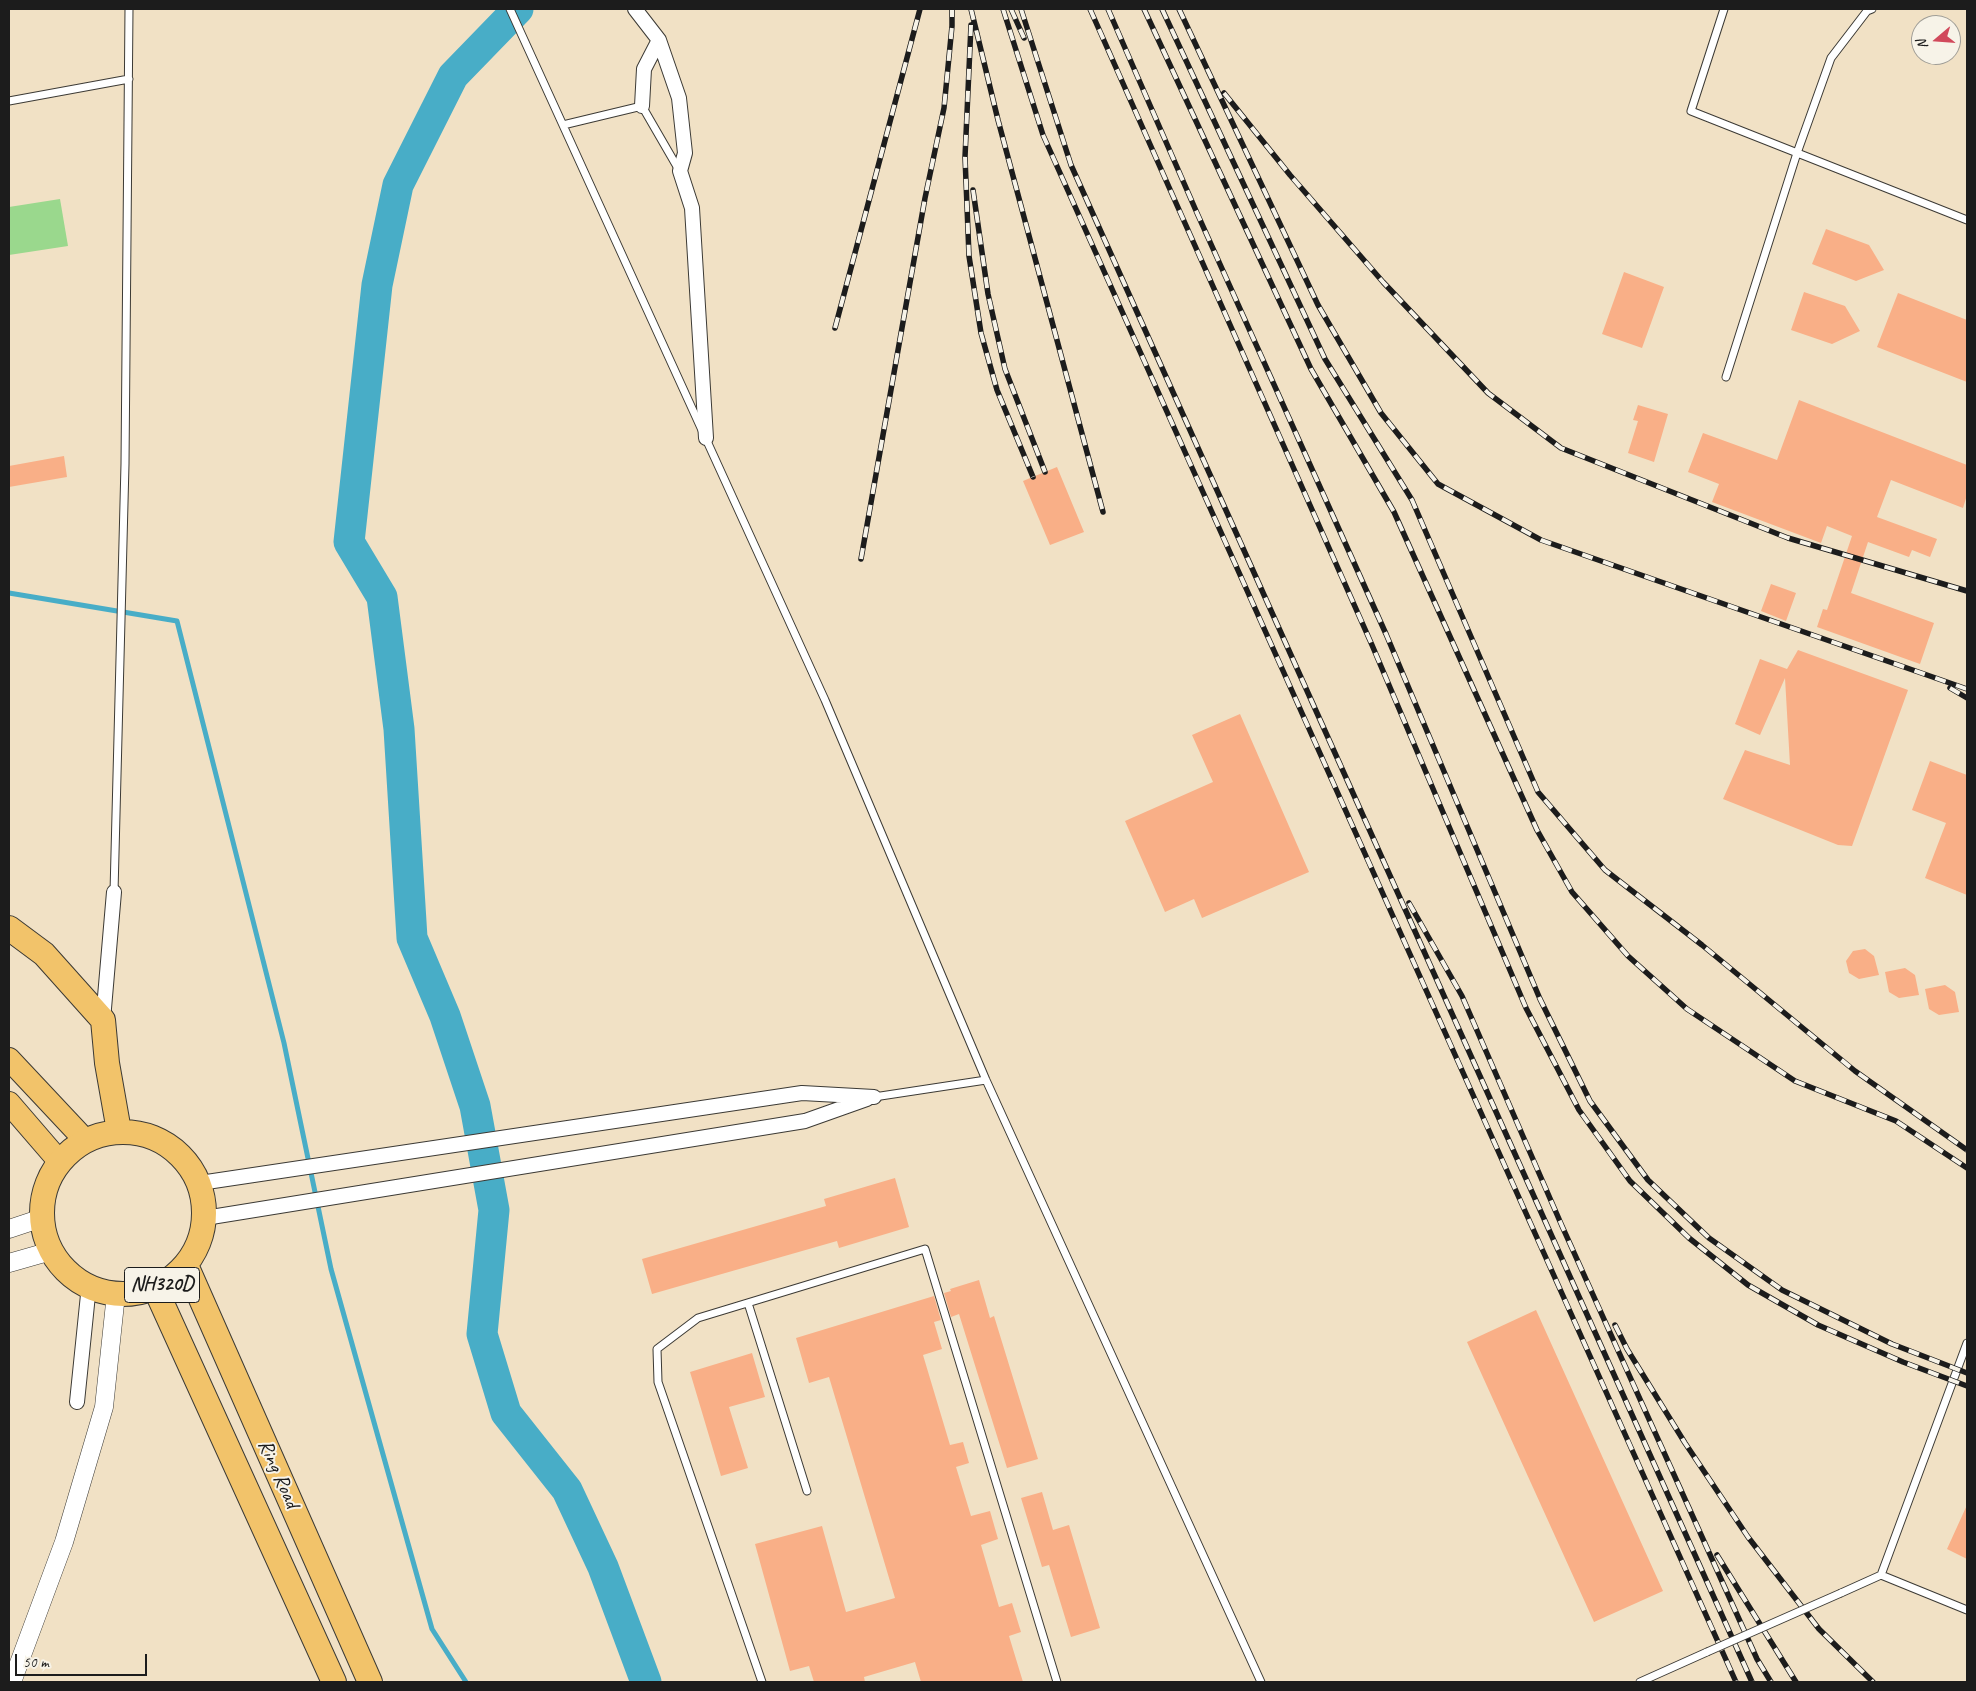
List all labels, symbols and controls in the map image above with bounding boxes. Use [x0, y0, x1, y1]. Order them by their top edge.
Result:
north arrow [1911, 15, 1961, 65]
text: N [1913, 38, 1932, 51]
road number: NH320D [124, 1268, 200, 1302]
street label: Ring Road [252, 1436, 304, 1512]
scale bar [18, 1644, 150, 1676]
text: 50 m [23, 1653, 49, 1672]

